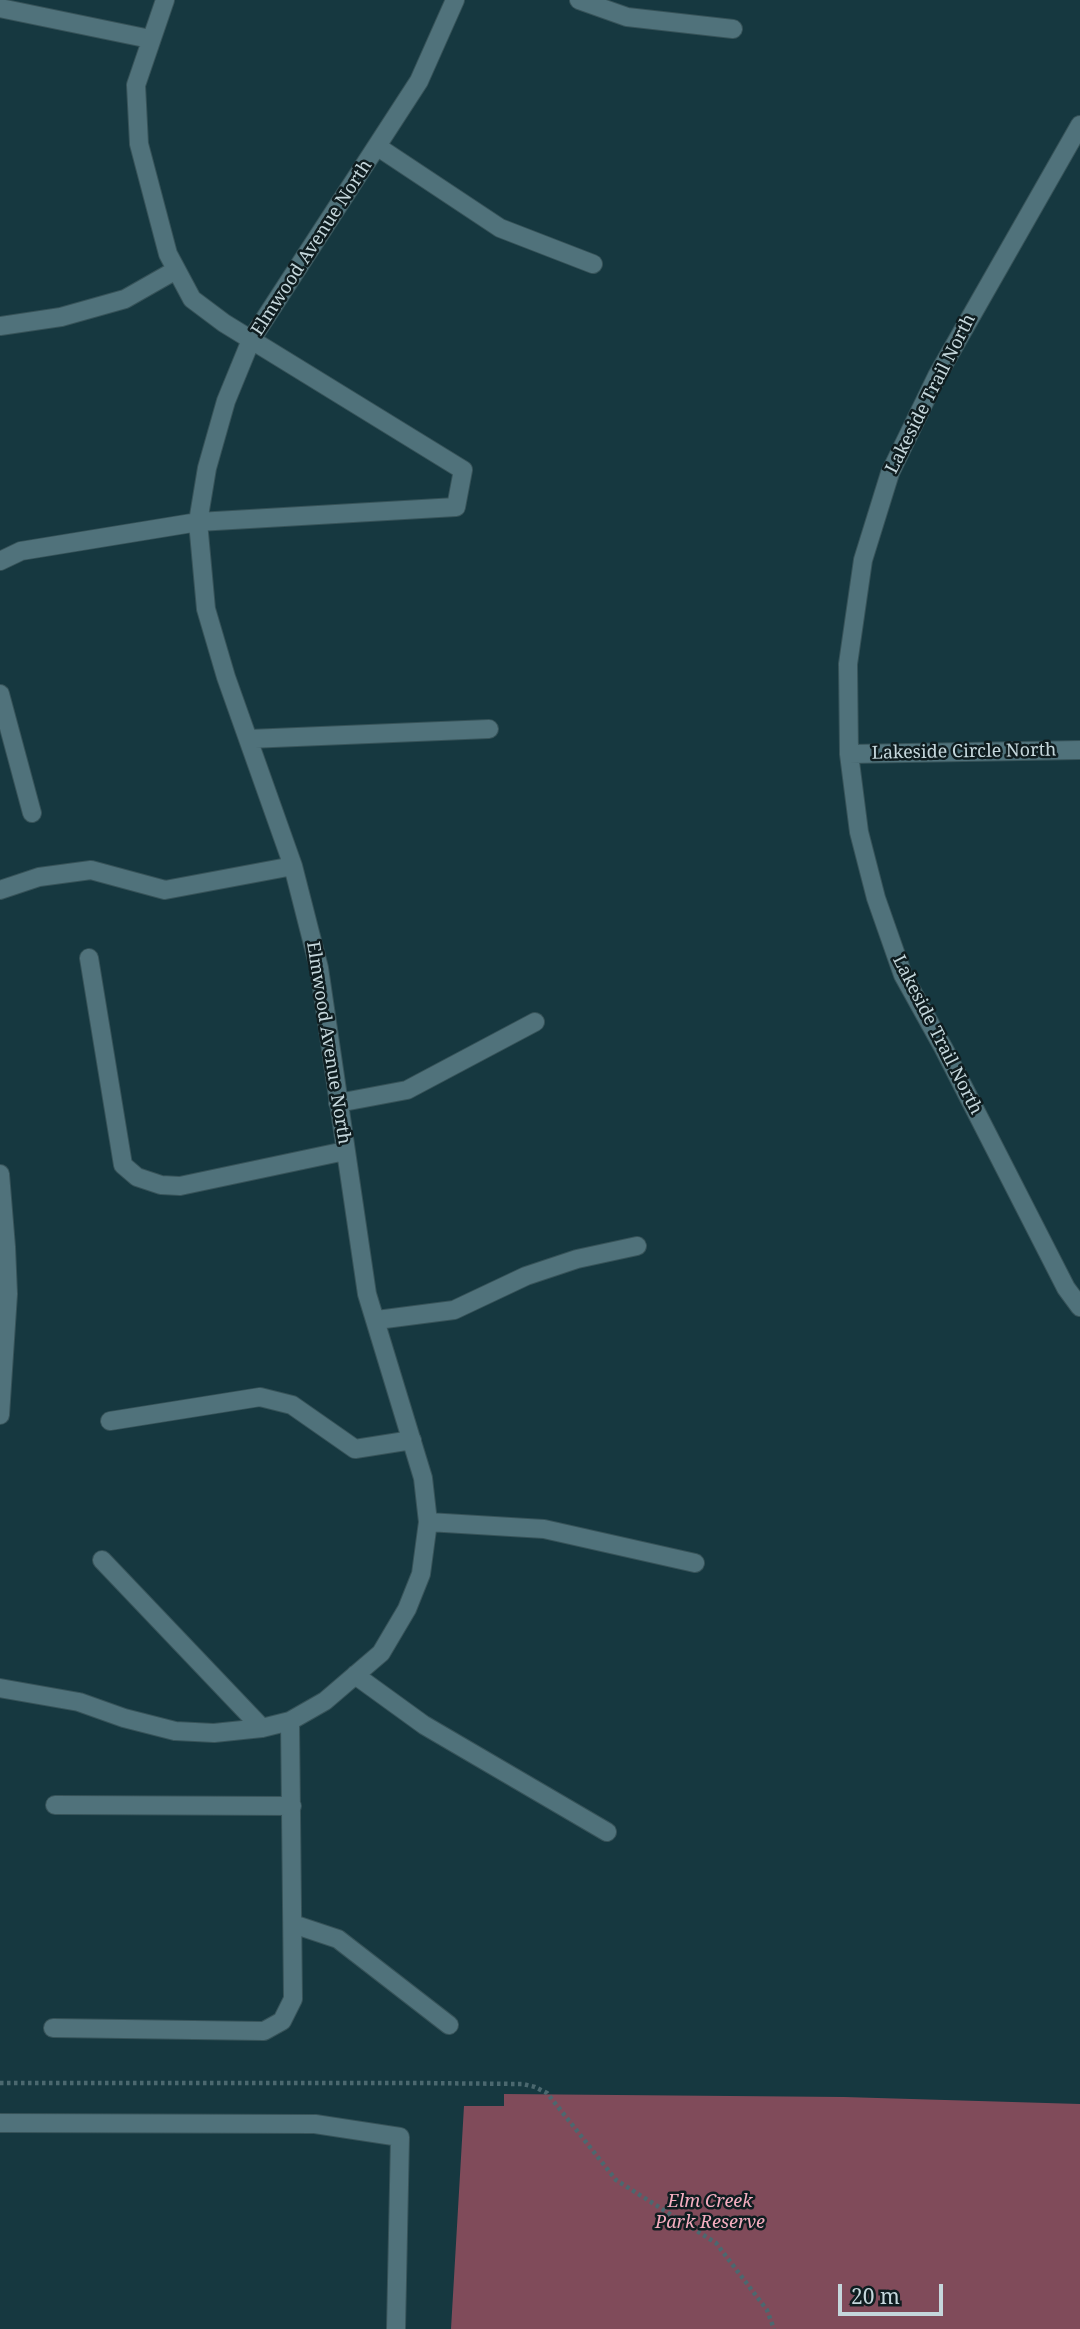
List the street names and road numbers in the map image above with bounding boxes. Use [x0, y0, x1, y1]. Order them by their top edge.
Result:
street label: Elmwood Avenue North [247, 156, 377, 340]
street label: Lakeside Trail North [881, 311, 981, 477]
street label: Lakeside Circle North [871, 740, 1057, 764]
street label: Elmwood Avenue North [301, 940, 355, 1146]
street label: Lakeside Trail North [887, 952, 987, 1118]

